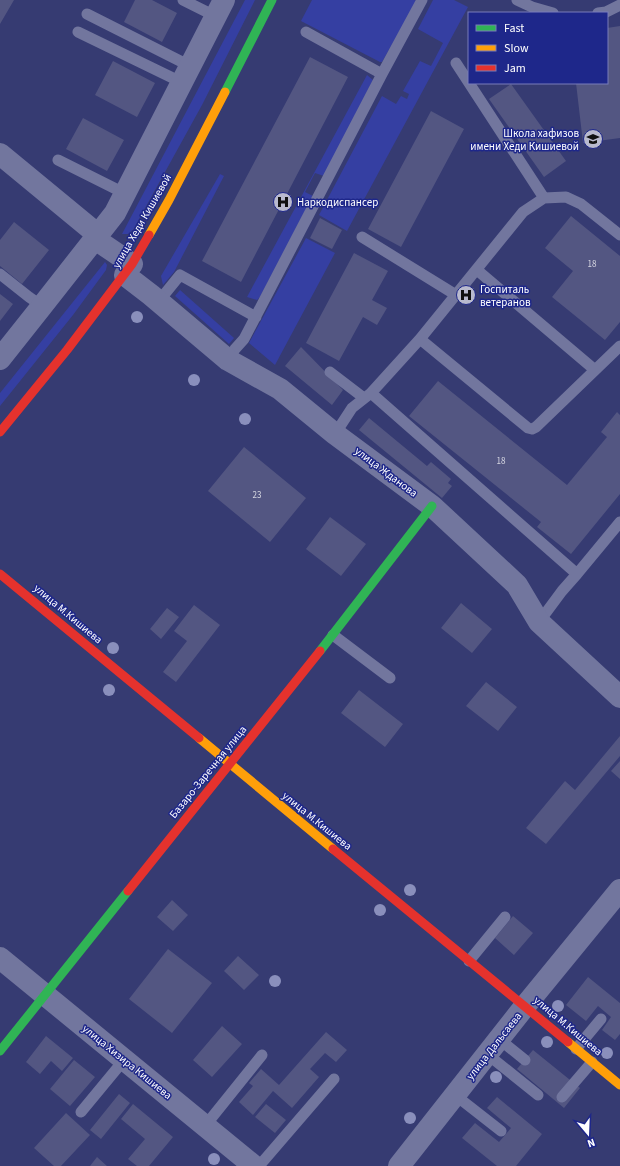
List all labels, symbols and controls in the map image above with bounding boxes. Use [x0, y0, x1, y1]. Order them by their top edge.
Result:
legend [468, 12, 608, 84]
text: Fast [504, 20, 524, 37]
text: Slow [504, 40, 529, 57]
text: Jam [504, 60, 526, 77]
place label: Школа хафизов имени Хеди Кишиевой [470, 126, 579, 154]
school or university icon: Школа хафизов имени Хеди Кишиевой [582, 128, 604, 150]
street label: улица Хеди Кишиевой [109, 171, 175, 271]
hospital icon: Наркодиспансер [272, 191, 294, 213]
place label: Наркодиспансер [297, 195, 378, 210]
house number: 18 [588, 258, 597, 271]
place label: Госпиталь ветеранов [480, 282, 531, 310]
hospital icon: Госпиталь ветеранов [455, 284, 477, 306]
street label: улица Жданова [351, 443, 421, 501]
house number: 18 [497, 455, 506, 468]
house number: 23 [253, 489, 262, 502]
street label: улица М.Кишиева [30, 581, 106, 647]
street label: Базаро-Заречная улица [166, 723, 250, 821]
street label: улица М.Кишиева [279, 788, 355, 854]
street label: улица М.Кишиева [530, 993, 606, 1059]
street label: улица Дальсаева [463, 1009, 525, 1083]
street label: улица Хизира Кишиева [79, 1021, 175, 1103]
north arrow [568, 1114, 608, 1154]
text: N [585, 1135, 597, 1151]

